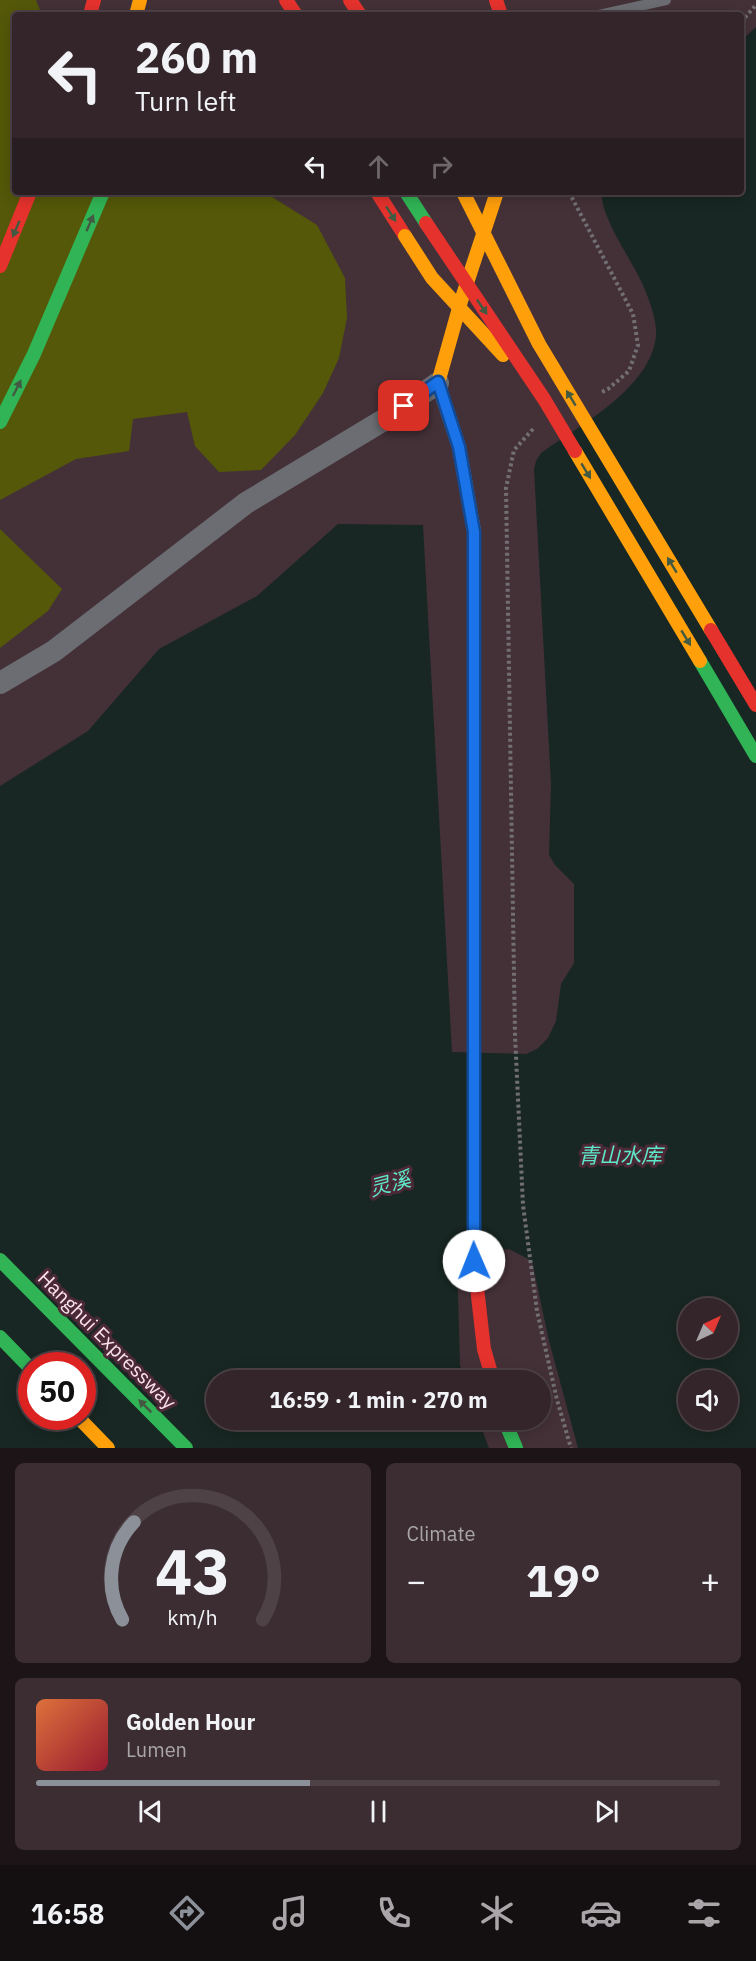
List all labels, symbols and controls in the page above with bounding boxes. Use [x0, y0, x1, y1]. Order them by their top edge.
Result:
text: 260 m [135, 30, 258, 85]
icon: left [36, 36, 114, 114]
text: Turn left [135, 83, 236, 118]
icon: left [299, 150, 332, 183]
icon: ahead [362, 150, 395, 183]
icon: right [425, 150, 458, 183]
one-way arrow [385, 206, 396, 222]
one-way arrow [86, 214, 95, 232]
one-way arrow [11, 221, 21, 239]
one-way arrow [476, 298, 488, 314]
one-way arrow [12, 379, 22, 396]
pin [378, 380, 429, 431]
icon: arrive [387, 389, 420, 422]
one-way arrow [566, 389, 576, 406]
one-way arrow [581, 463, 592, 479]
one-way arrow [666, 557, 677, 573]
one-way arrow [681, 630, 692, 646]
water label: 青山水库 [578, 1141, 665, 1169]
water label: 灵溪 [366, 1164, 416, 1202]
position arrow [442, 1229, 506, 1293]
street label: Hanghui Expressway [32, 1264, 183, 1415]
north arrow [678, 1298, 738, 1358]
map controls [678, 1298, 738, 1430]
speed limit sign: 50 [18, 1352, 96, 1430]
button: sound [678, 1370, 738, 1430]
text: 16:59 · 1 min · 270 m [269, 1385, 488, 1414]
one-way arrow [139, 1400, 153, 1414]
text: Climate [407, 1520, 475, 1547]
text: 43 [155, 1530, 230, 1611]
text: 19° [526, 1551, 601, 1609]
text: − [407, 1559, 426, 1602]
text: + [700, 1559, 720, 1602]
text: km/h [168, 1603, 218, 1631]
text: Golden Hour [126, 1707, 255, 1736]
text: Lumen [126, 1736, 187, 1763]
icon: previous [134, 1795, 167, 1828]
icon: pause [362, 1795, 395, 1828]
icon: next [590, 1795, 623, 1828]
icon: directions [166, 1892, 208, 1934]
icon: music [269, 1892, 311, 1934]
icon: phone [373, 1892, 415, 1934]
icon: climate [476, 1892, 518, 1934]
icon: car [580, 1892, 622, 1934]
icon: filters [683, 1892, 725, 1934]
text: 16:58 [31, 1896, 104, 1931]

